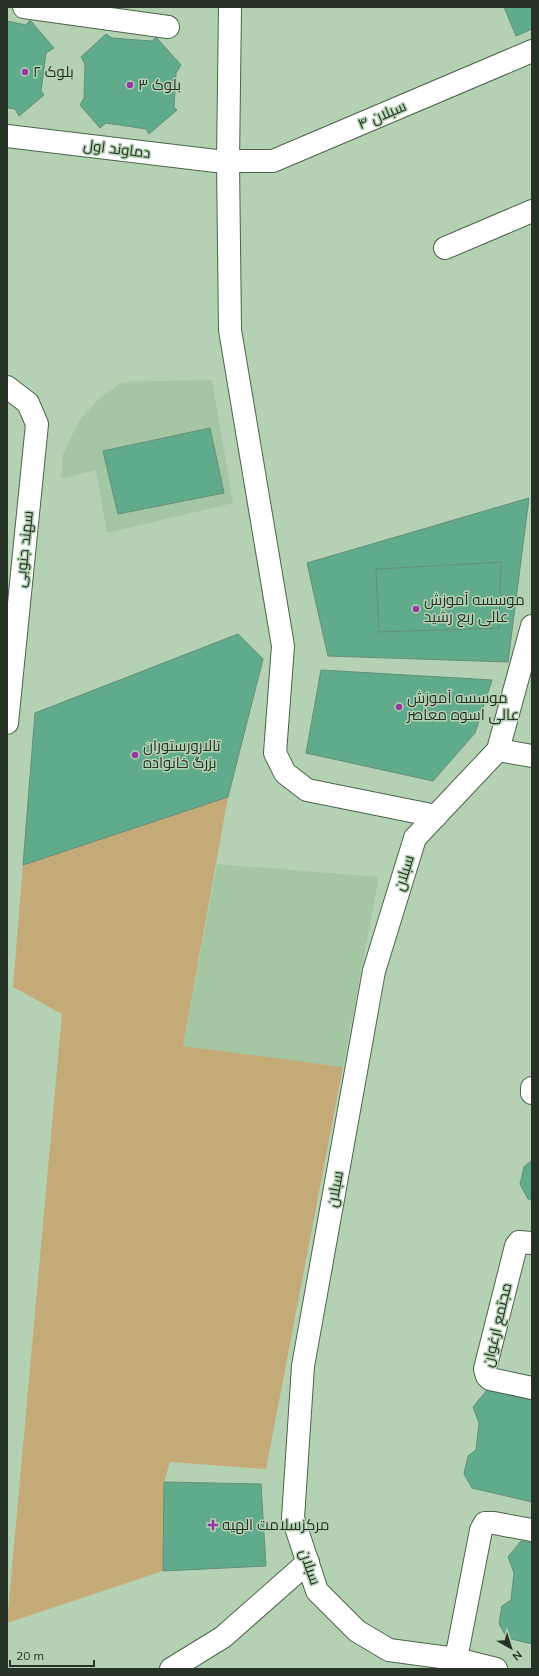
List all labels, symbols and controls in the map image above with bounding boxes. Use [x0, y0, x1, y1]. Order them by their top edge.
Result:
place label: بلوک ۲ [33, 62, 74, 81]
marker: بلوک ۲ [20, 67, 30, 77]
place label: بلوک ۳ [138, 75, 181, 94]
marker: بلوک ۳ [125, 80, 135, 90]
street label: سبلان ۴ [355, 96, 409, 134]
street label: دماوند اول [82, 135, 152, 162]
street label: سهند جنوبی [10, 510, 38, 588]
place label: موسسه آموزش عالی ربع رشید [424, 590, 525, 628]
marker: موسسه آموزش عالی ربع رشید [411, 604, 421, 614]
place label: موسسه آموزش عالی اسوه معاصر [406, 688, 519, 725]
marker: موسسه آموزش عالی اسوه معاصر [394, 702, 404, 712]
place label: تالارورستوران بزرگ خانواده [143, 736, 221, 772]
marker: تالارورستوران بزرگ خانواده [130, 750, 140, 760]
street label: سبلان [389, 852, 419, 894]
street label: سبلان [322, 1169, 348, 1209]
street label: مجتمع ارغوان [478, 1281, 517, 1369]
place label: مرکزسلامت الهیه [222, 1515, 329, 1535]
marker: مرکزسلامت الهیه [207, 1519, 219, 1531]
street label: سبلان [295, 1546, 325, 1588]
north arrow [491, 1628, 531, 1668]
scale bar [10, 1642, 94, 1668]
text: 20 m [16, 1648, 44, 1663]
text: N [510, 1648, 525, 1664]

